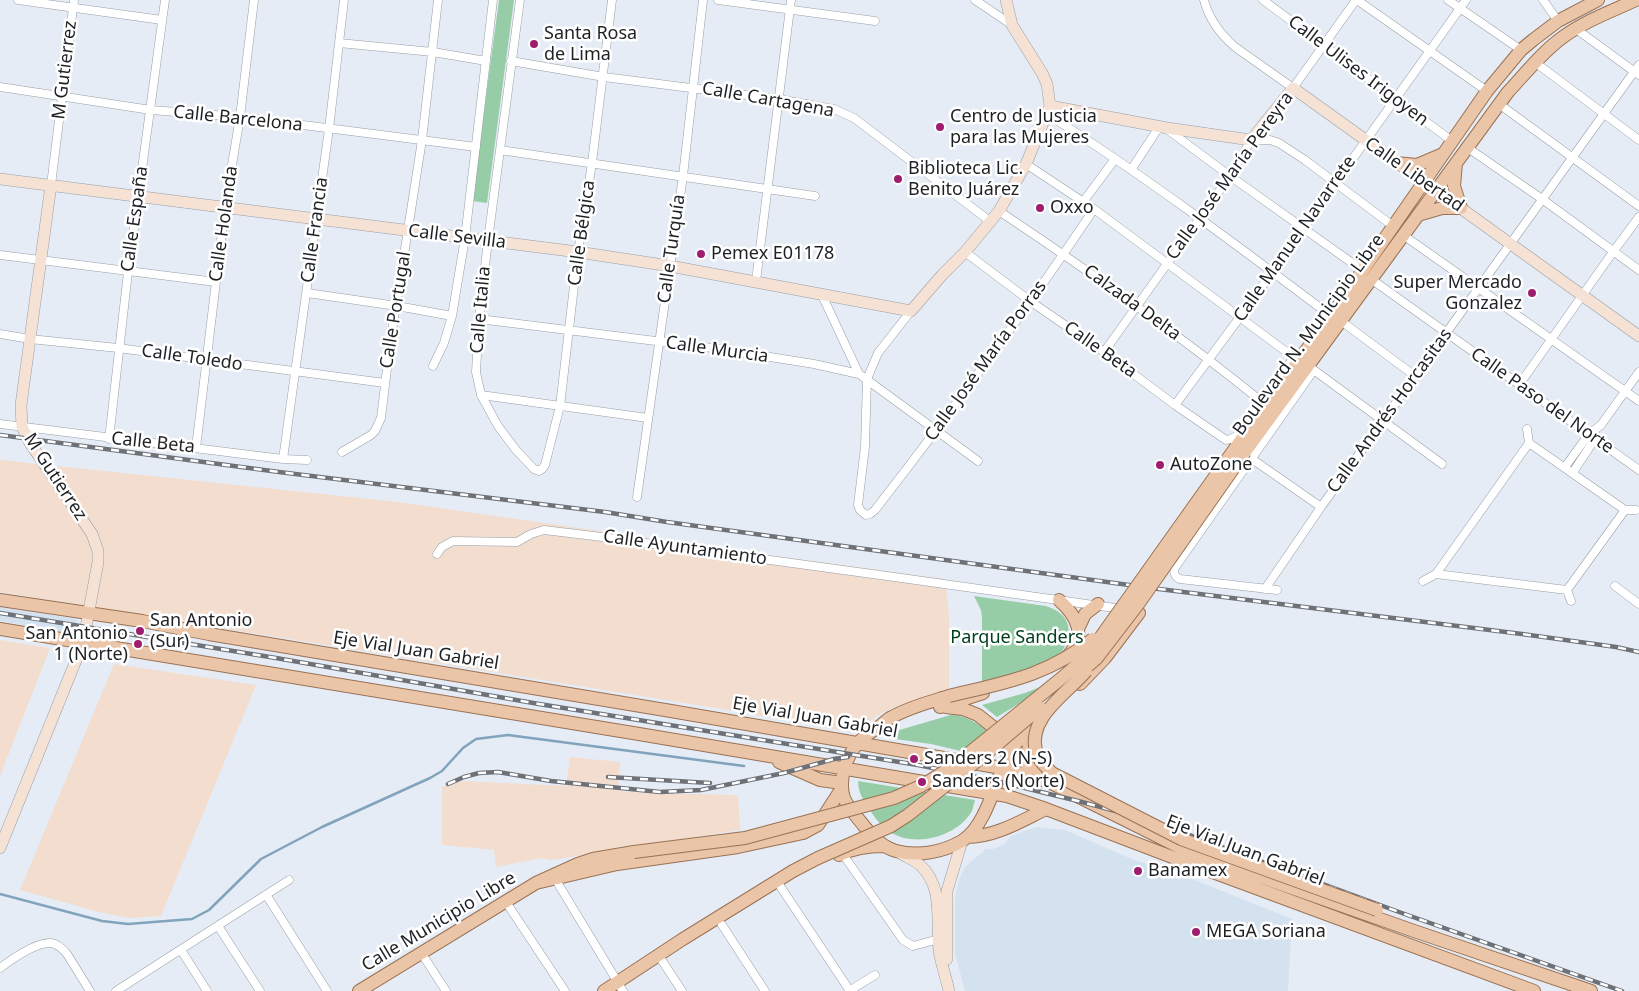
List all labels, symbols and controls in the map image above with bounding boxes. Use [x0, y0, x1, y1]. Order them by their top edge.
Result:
street label: Calle Ulises Irigoyen [1283, 11, 1433, 131]
street label: M Gutierrez [48, 19, 82, 121]
place label: Santa Rosa de Lima [544, 23, 637, 66]
marker: Santa Rosa de Lima [528, 38, 540, 50]
street label: Calle Cartagena [700, 78, 836, 122]
street label: Calle José María Pereyra [1162, 88, 1298, 264]
street label: Calle Barcelona [172, 101, 304, 137]
place label: Centro de Justicia para las Mujeres [950, 106, 1097, 148]
marker: Centro de Justicia para las Mujeres [934, 121, 946, 133]
street label: Calle Libertad [1360, 133, 1468, 217]
street label: Calle Manuel Navarrete [1229, 152, 1361, 326]
place label: Biblioteca Lic. Benito Juárez [908, 158, 1023, 200]
street label: Calle España [117, 165, 153, 273]
street label: Calle Holanda [205, 165, 243, 283]
marker: Biblioteca Lic. Benito Juárez [892, 173, 904, 185]
street label: Calle Francia [297, 176, 333, 284]
street label: Calle Bélgica [564, 179, 600, 287]
street label: Calle Turquía [654, 193, 690, 305]
place label: Oxxo [1050, 197, 1094, 219]
marker: Oxxo [1034, 202, 1046, 214]
street label: Calle Sevilla [407, 220, 507, 254]
street label: Boulevard N. Municipio Libre [1229, 230, 1389, 440]
place label: Pemex E01178 [711, 243, 834, 265]
marker: Pemex E01178 [695, 248, 707, 260]
street label: Calle Portugal [376, 250, 416, 370]
street label: Calzada Delta [1079, 260, 1185, 346]
street label: Calle Italia [466, 265, 496, 355]
place label: Super Mercado Gonzalez [1393, 272, 1522, 314]
street label: Calle José María Porras [921, 277, 1051, 445]
marker: Super Mercado Gonzalez [1526, 287, 1538, 299]
street label: Calle Beta [1059, 317, 1141, 383]
street label: Calle Andrés Horcasitas [1323, 324, 1457, 498]
street label: Calle Murcia [664, 332, 770, 368]
street label: Calle Toledo [140, 340, 244, 376]
street label: Calle Paso del Norte [1466, 343, 1618, 459]
street label: Calle Beta [110, 428, 196, 458]
street label: M Gutierrez [19, 429, 91, 525]
place label: AutoZone [1170, 454, 1252, 476]
marker: AutoZone [1154, 459, 1166, 471]
street label: Calle Ayuntamiento [602, 526, 768, 570]
place label: San Antonio (Sur) [150, 610, 252, 652]
place label: San Antonio 1 (Norte) [26, 623, 128, 666]
marker: San Antonio (Sur) [134, 625, 146, 637]
street label: Eje Vial Juan Gabriel [332, 627, 500, 675]
park label: Parque Sanders [950, 627, 1084, 649]
marker: San Antonio 1 (Norte) [132, 638, 144, 650]
street label: Eje Vial Juan Gabriel [731, 693, 899, 743]
place label: Sanders 2 (N-S) [924, 748, 1052, 770]
marker: Sanders 2 (N-S) [908, 753, 920, 765]
place label: Sanders (Norte) [932, 771, 1065, 793]
marker: Sanders (Norte) [916, 776, 928, 788]
street label: Eje Vial Juan Gabriel [1163, 811, 1327, 891]
place label: Banamex [1148, 860, 1227, 882]
marker: Banamex [1132, 865, 1144, 877]
street label: Calle Municipio Libre [358, 867, 520, 977]
place label: MEGA Soriana [1206, 921, 1326, 943]
marker: MEGA Soriana [1190, 926, 1202, 938]

